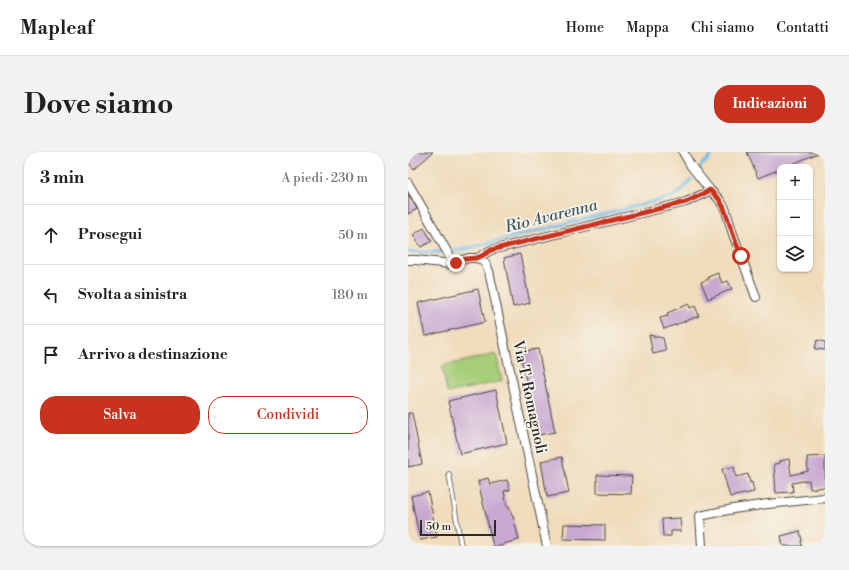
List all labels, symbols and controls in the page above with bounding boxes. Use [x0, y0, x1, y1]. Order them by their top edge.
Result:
text: Mapleaf [20, 16, 93, 40]
text: Home [566, 19, 604, 37]
text: Mappa [626, 19, 669, 37]
text: Chi siamo [691, 19, 754, 37]
text: Contatti [776, 19, 829, 37]
button: Indicazioni [714, 85, 825, 123]
text: Dove siamo [24, 87, 173, 122]
map controls [777, 164, 813, 272]
button: + [777, 164, 813, 200]
text: 3 min [40, 167, 84, 189]
text: A piedi · 230 m [282, 170, 368, 186]
water label: Rio Avarenna [502, 195, 600, 237]
button: − [777, 200, 813, 236]
icon: ahead [40, 224, 62, 246]
text: Prosegui [78, 225, 142, 244]
text: 50 m [338, 227, 368, 243]
button: layers [777, 236, 813, 272]
route start [732, 247, 750, 265]
route end [447, 254, 465, 272]
icon: left [40, 284, 62, 306]
text: Svolta a sinistra [78, 285, 187, 304]
text: 180 m [332, 287, 368, 303]
street label: Via T. Romagnoli [508, 338, 551, 456]
icon: arrive [40, 344, 62, 366]
text: Arrivo a destinazione [78, 345, 228, 364]
button: Salva [40, 396, 200, 434]
button: Condividi [208, 396, 368, 434]
scale bar [420, 518, 496, 537]
text: 50 m [426, 520, 451, 534]

